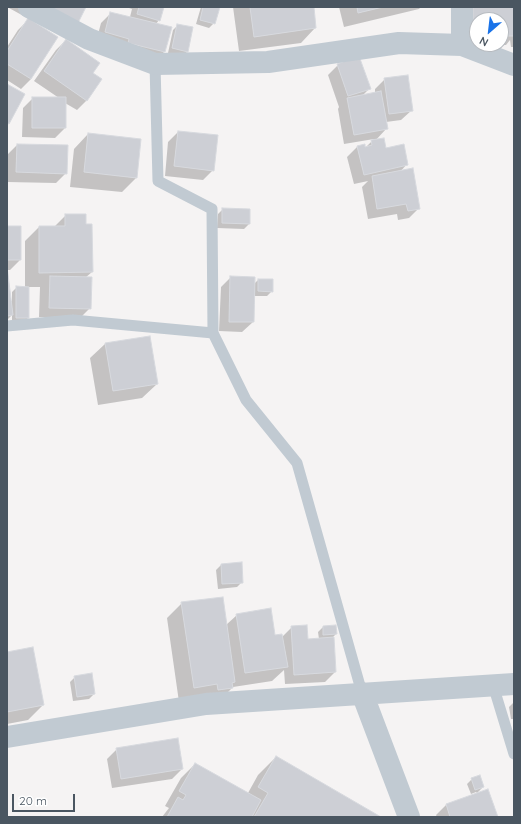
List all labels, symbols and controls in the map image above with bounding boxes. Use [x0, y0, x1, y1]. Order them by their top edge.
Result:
north arrow [469, 12, 509, 52]
text: N [477, 34, 491, 50]
scale bar [14, 786, 77, 812]
text: 20 m [19, 793, 47, 808]

